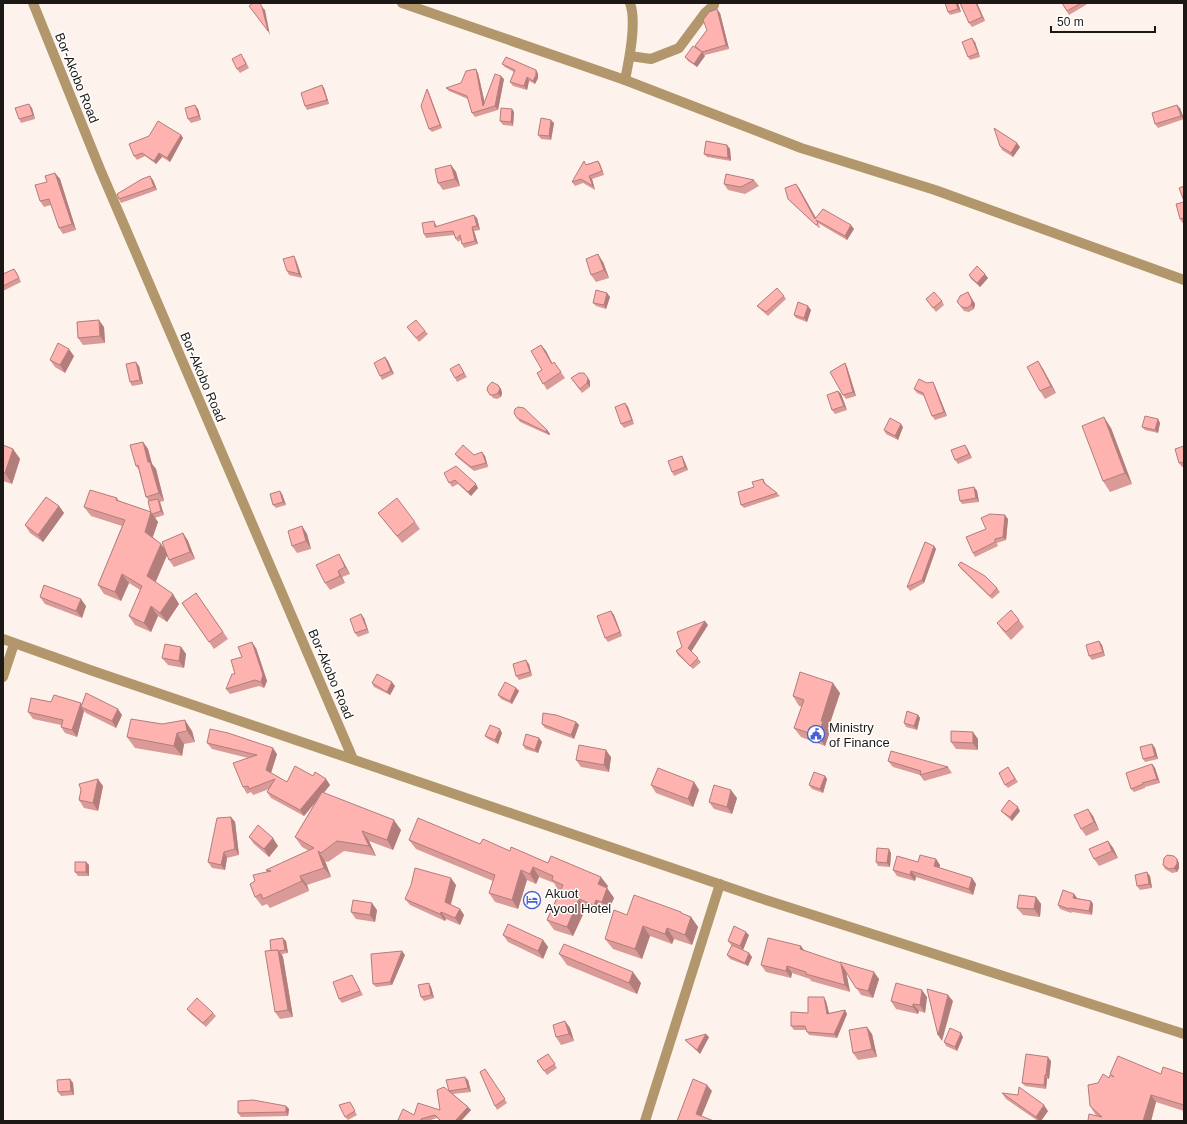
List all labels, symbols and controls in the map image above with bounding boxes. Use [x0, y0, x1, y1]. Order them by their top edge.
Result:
scale bar [1051, 8, 1155, 34]
text: 50 m [1057, 15, 1084, 29]
street label: Bor-Akobo Road [52, 31, 102, 125]
street label: Bor-Akobo Road [177, 330, 229, 424]
street label: Bor-Akobo Road [305, 627, 357, 721]
place label: Ministry of Finance [829, 720, 890, 750]
public building icon: Ministry of Finance [806, 724, 826, 744]
place label: Akuot Ayool Hotel [545, 886, 611, 916]
hotel icon: Akuot Ayool Hotel [522, 890, 542, 910]

